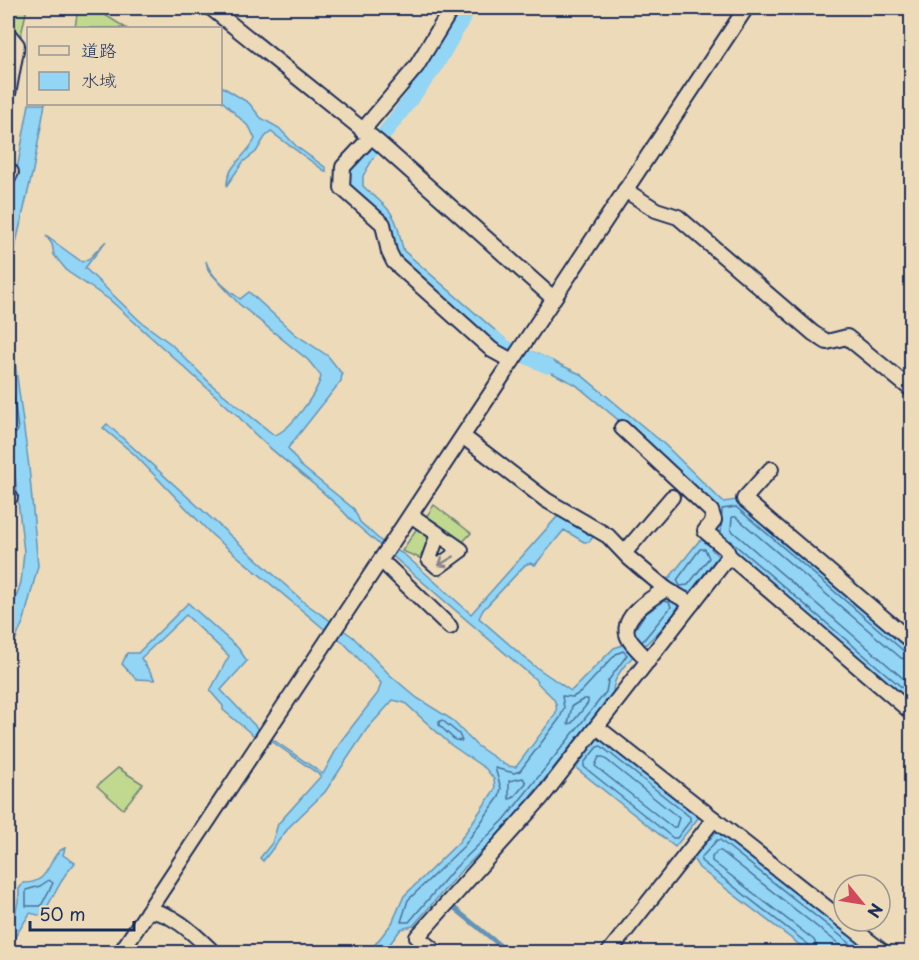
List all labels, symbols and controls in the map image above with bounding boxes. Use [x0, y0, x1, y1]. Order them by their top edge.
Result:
legend [27, 27, 222, 105]
text: 道路 [81, 36, 117, 63]
text: 水域 [81, 66, 117, 93]
one-way arrow [438, 555, 455, 567]
north arrow [832, 873, 892, 933]
scale bar [30, 894, 134, 932]
text: 50 m [39, 900, 86, 927]
text: N [862, 900, 889, 922]

